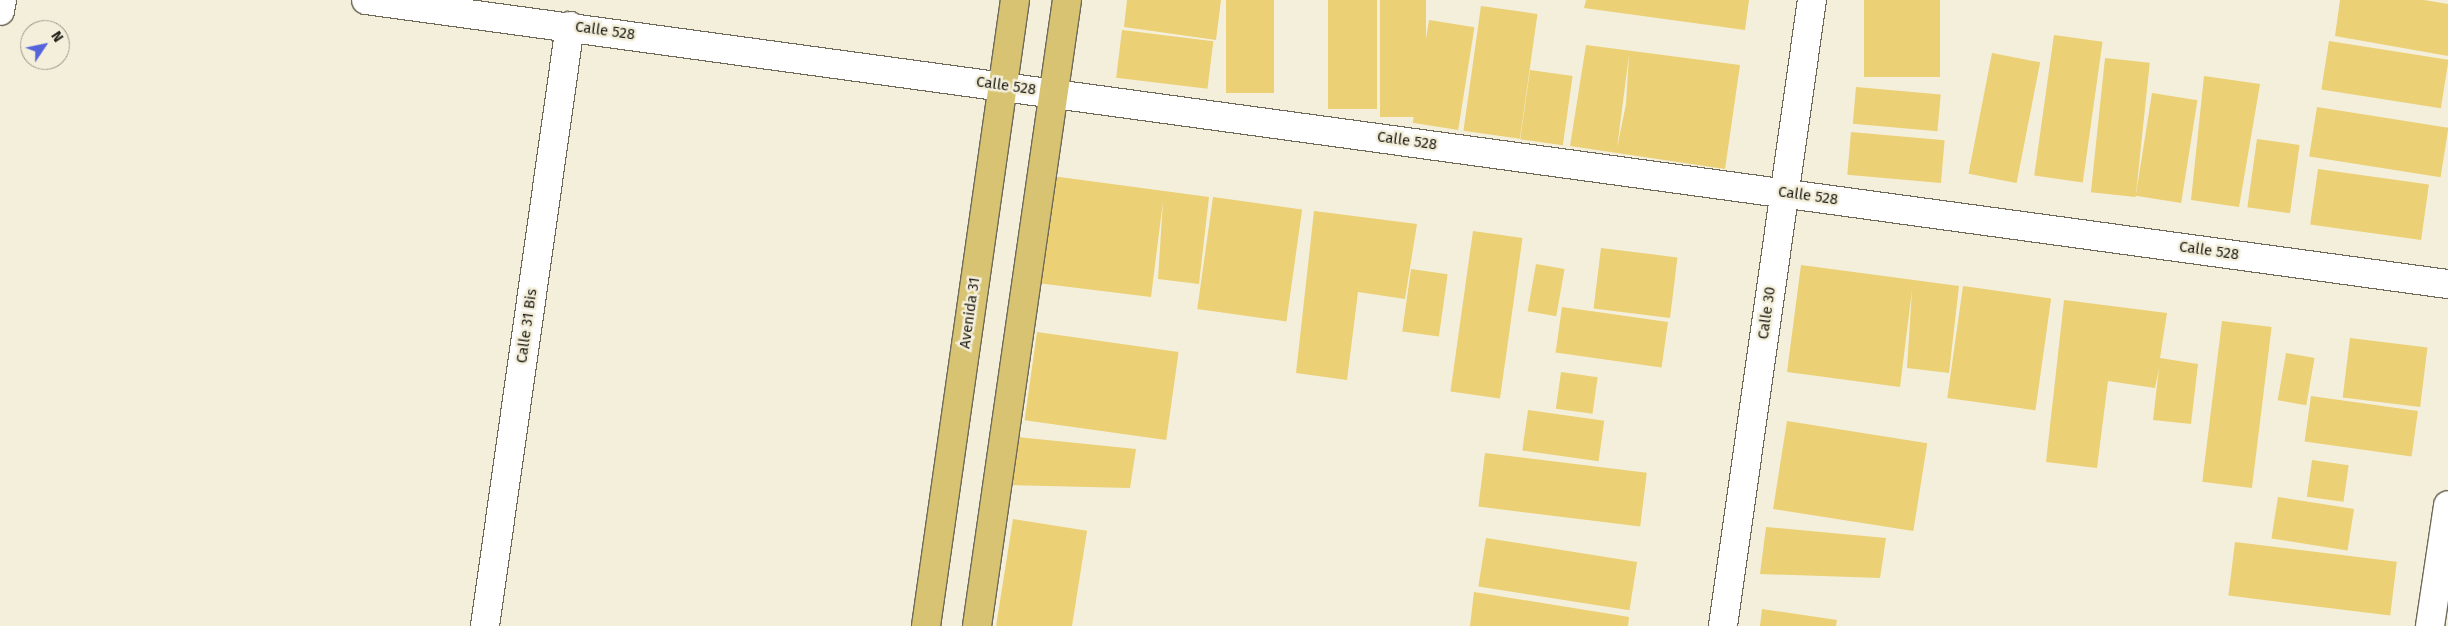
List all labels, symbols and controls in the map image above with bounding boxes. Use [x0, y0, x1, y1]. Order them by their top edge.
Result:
street label: Calle 528 [574, 18, 636, 44]
north arrow [20, 20, 70, 70]
text: N [47, 28, 67, 45]
street label: Calle 528 [975, 73, 1037, 99]
street label: Calle 528 [1376, 128, 1438, 154]
street label: Calle 528 [1777, 183, 1839, 209]
street label: Calle 528 [2178, 238, 2240, 264]
street label: Avenida 31 [956, 276, 984, 350]
street label: Calle 30 [1754, 286, 1780, 340]
street label: Calle 31 Bis [513, 288, 541, 364]

